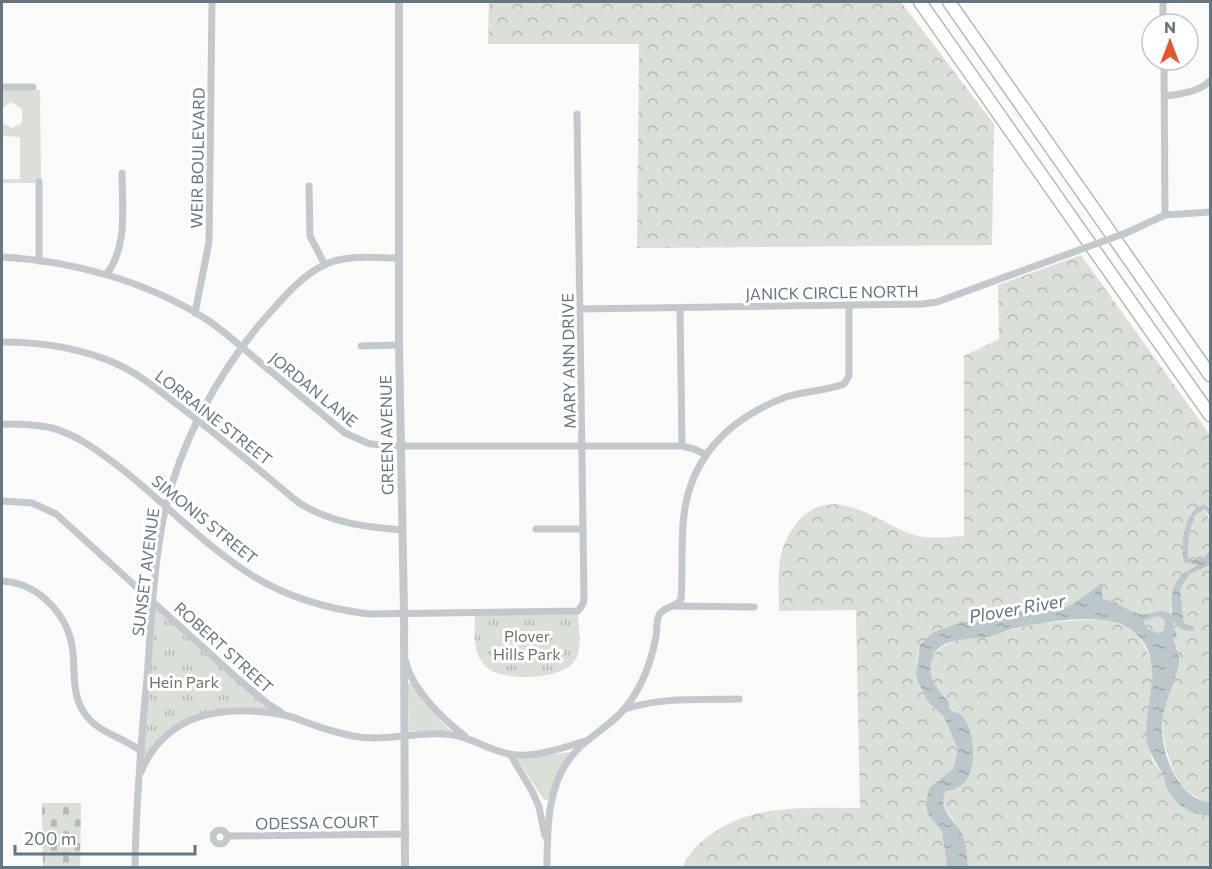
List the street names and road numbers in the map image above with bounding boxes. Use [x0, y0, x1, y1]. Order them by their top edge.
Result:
street label: WEIR BOULEVARD [186, 87, 208, 229]
street label: JANICK CIRCLE NORTH [745, 281, 919, 303]
street label: MARY ANN DRIVE [557, 293, 579, 429]
street label: JORDAN LANE [266, 348, 362, 430]
street label: LORRAINE STREET [152, 366, 276, 468]
street label: GREEN AVENUE [375, 375, 397, 495]
street label: SIMONIS STREET [148, 471, 262, 567]
street label: SUNSET AVENUE [128, 507, 162, 637]
street label: ROBERT STREET [171, 598, 277, 696]
street label: ODESSA COURT [255, 811, 379, 833]

